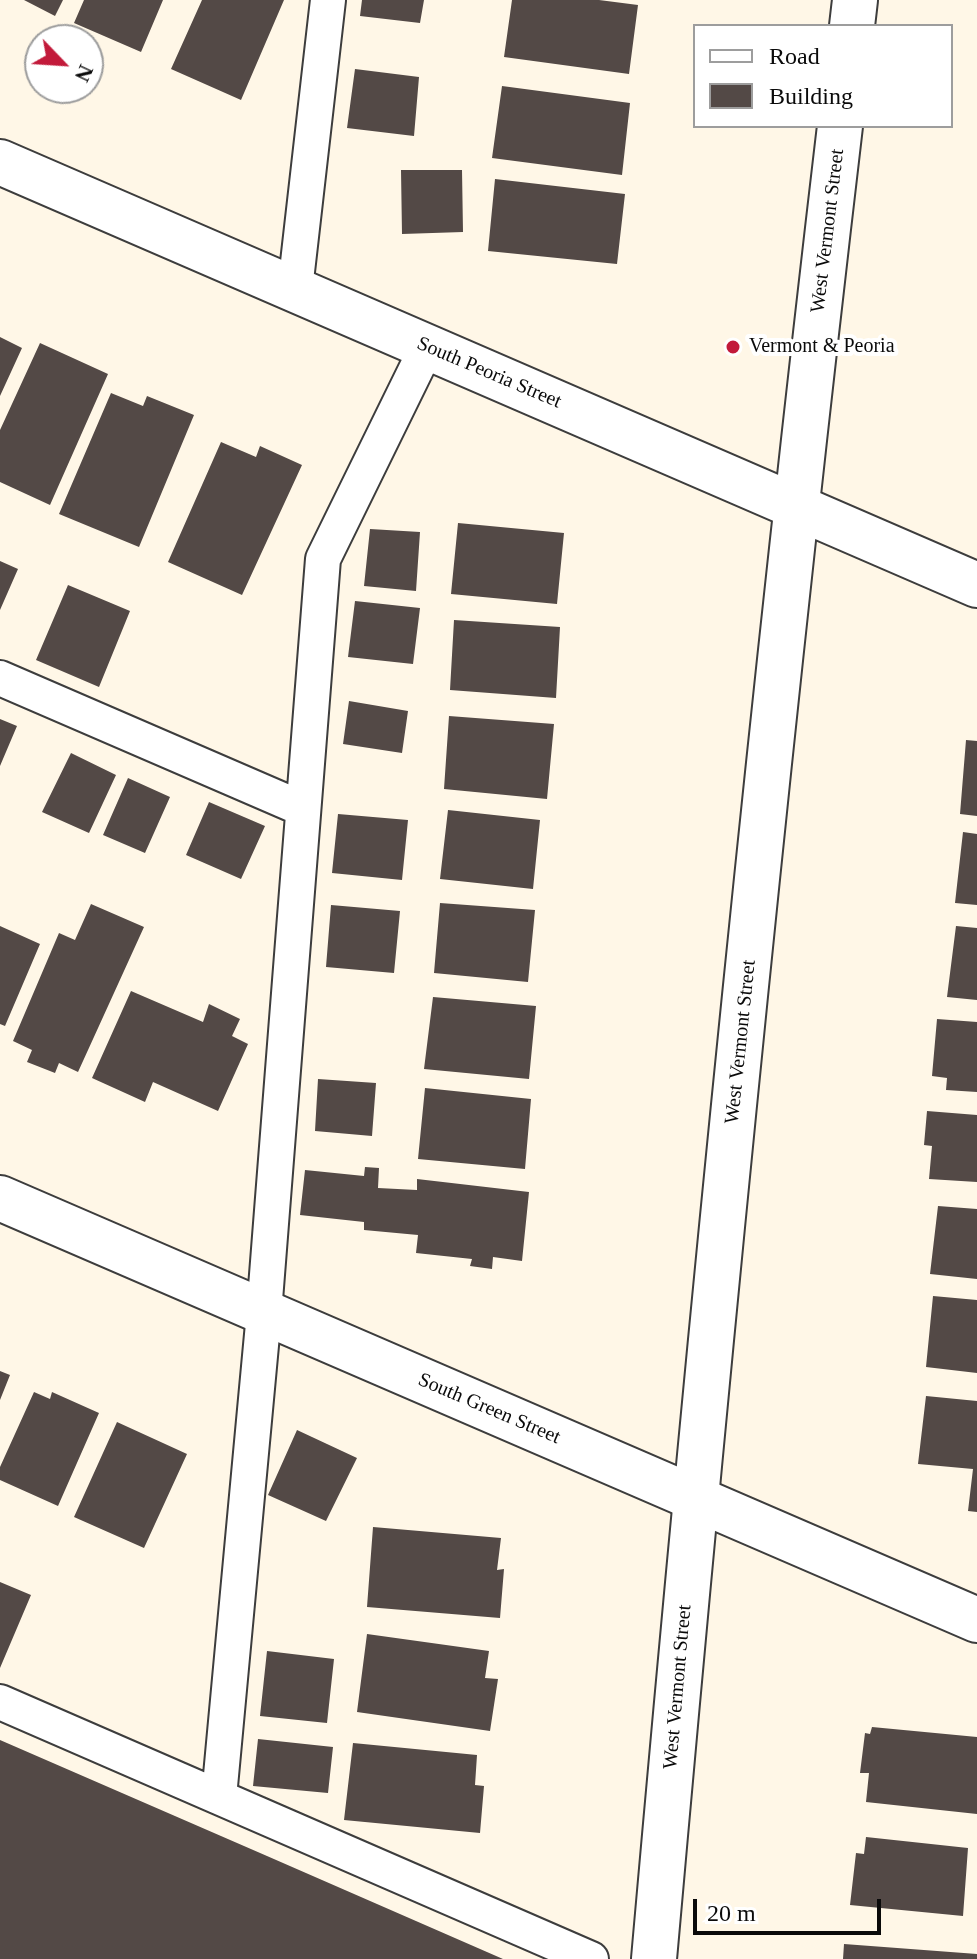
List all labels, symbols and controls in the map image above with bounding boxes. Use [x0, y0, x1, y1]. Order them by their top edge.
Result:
north arrow [24, 24, 104, 104]
legend [693, 24, 953, 128]
text: Road [769, 43, 820, 69]
text: N [70, 61, 99, 86]
text: Building [769, 83, 853, 109]
street label: West Vermont Street [806, 148, 850, 314]
street label: South Peoria Street [413, 332, 565, 414]
place label: Vermont & Peoria [749, 335, 895, 359]
marker: Vermont & Peoria [724, 338, 742, 356]
street label: West Vermont Street [720, 959, 762, 1125]
street label: South Green Street [414, 1368, 564, 1450]
street label: West Vermont Street [659, 1604, 697, 1770]
scale bar [697, 1883, 885, 1933]
text: 20 m [707, 1900, 756, 1926]

